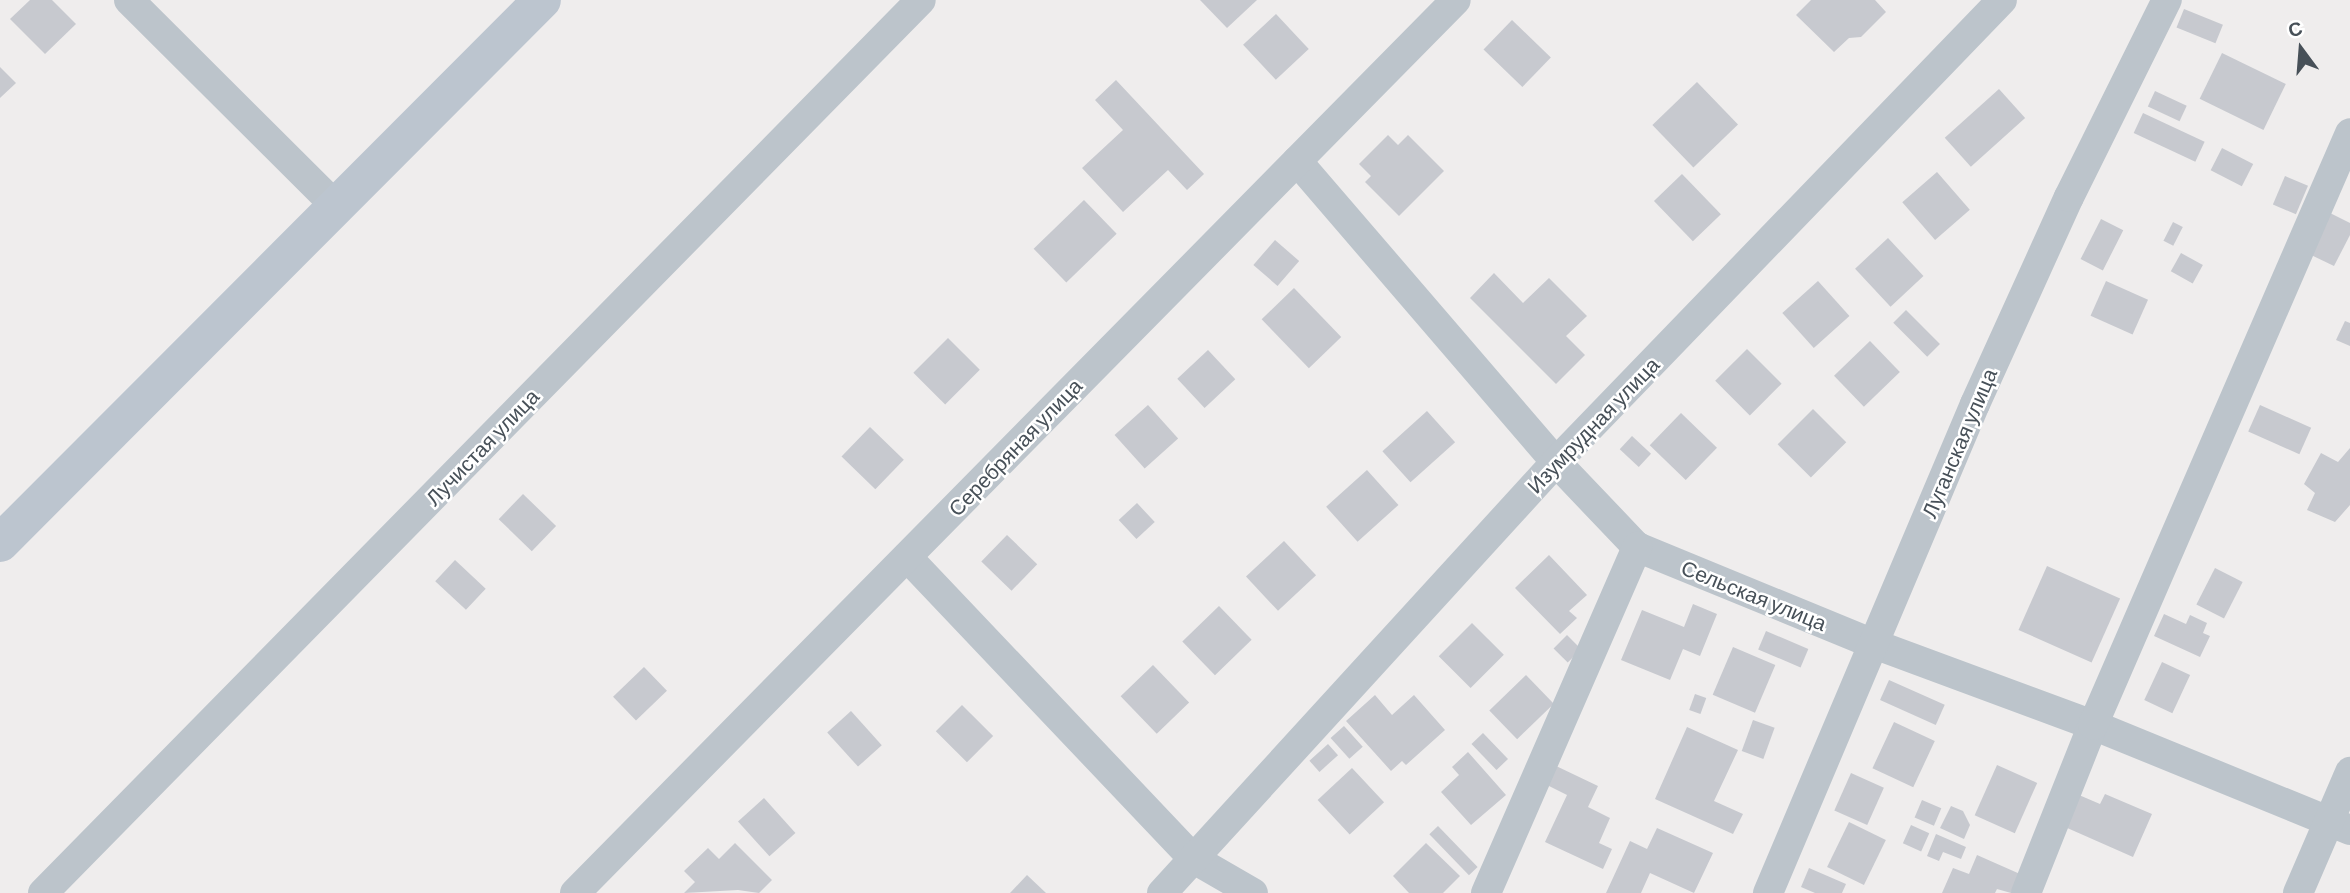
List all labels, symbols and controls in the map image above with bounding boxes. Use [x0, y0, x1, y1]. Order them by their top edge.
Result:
north arrow [2266, 14, 2336, 84]
text: С [2285, 15, 2305, 41]
street label: Изумрудная улица [1522, 352, 1664, 498]
street label: Луганская улица [1916, 364, 2002, 522]
street label: Серебряная улица [943, 373, 1087, 521]
street label: Лучистая улица [420, 384, 544, 510]
street label: Сельская улица [1678, 554, 1830, 636]

